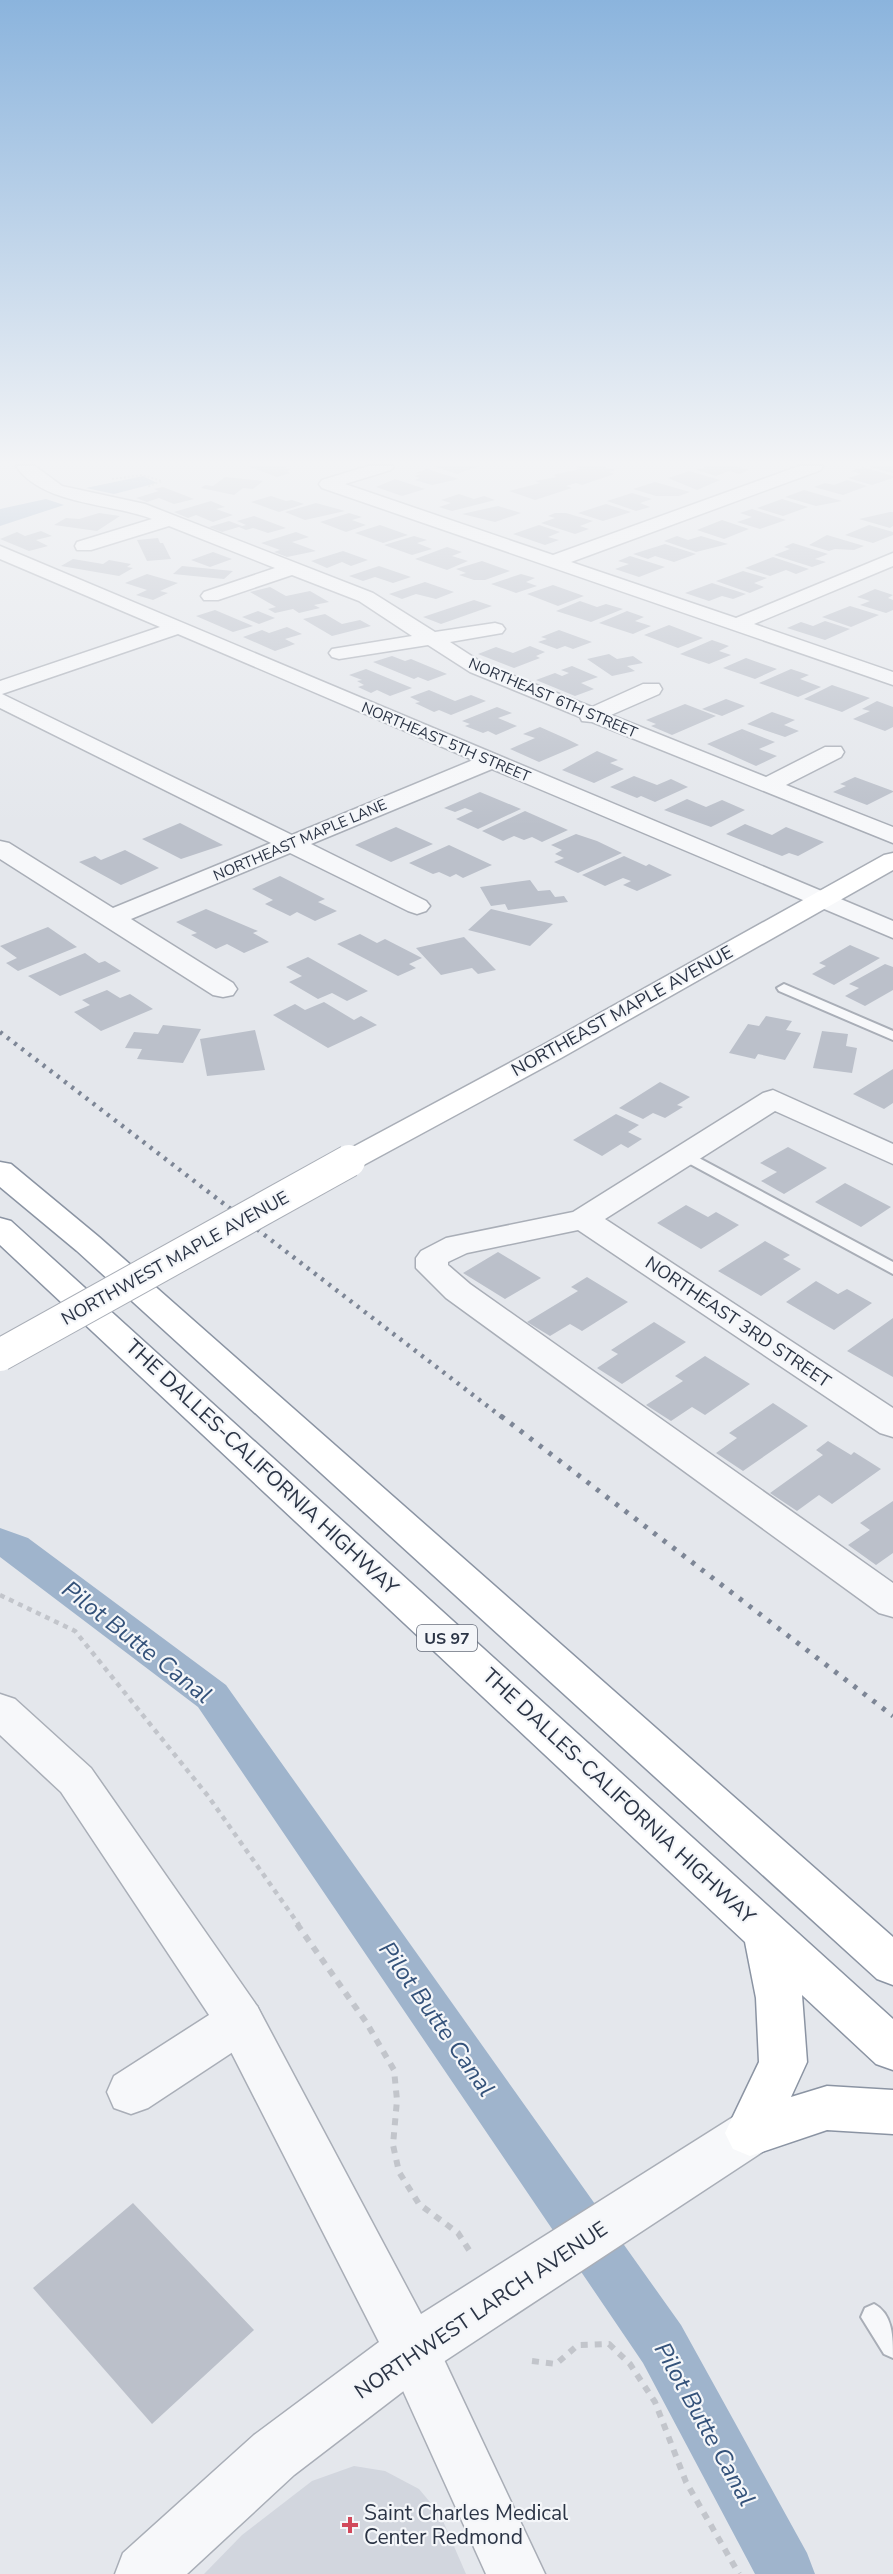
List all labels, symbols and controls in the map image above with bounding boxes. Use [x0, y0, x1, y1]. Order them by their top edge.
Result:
street label: NORTHEAST 6TH STREET [465, 653, 641, 743]
street label: NORTHEAST 5TH STREET [358, 697, 534, 787]
street label: NORTHEAST MAPLE LANE [210, 794, 390, 886]
street label: NORTHEAST MAPLE AVENUE [507, 940, 737, 1082]
street label: NORTHWEST MAPLE AVENUE [57, 1185, 293, 1331]
street label: NORTHEAST 3RD STREET [641, 1251, 836, 1393]
street label: THE DALLES-CALIFORNIA HIGHWAY [120, 1333, 405, 1601]
water label: Pilot Butte Canal [55, 1573, 219, 1711]
road number: US 97 [417, 1625, 477, 1651]
street label: THE DALLES-CALIFORNIA HIGHWAY [477, 1662, 762, 1930]
water label: Pilot Butte Canal [372, 1935, 502, 2103]
street label: NORTHWEST LARCH AVENUE [349, 2215, 613, 2405]
water label: Pilot Butte Canal [647, 2336, 763, 2512]
place label: Saint Charles Medical Center Redmond [364, 2499, 569, 2551]
marker: Saint Charles Medical Center Redmond [341, 2516, 359, 2534]

